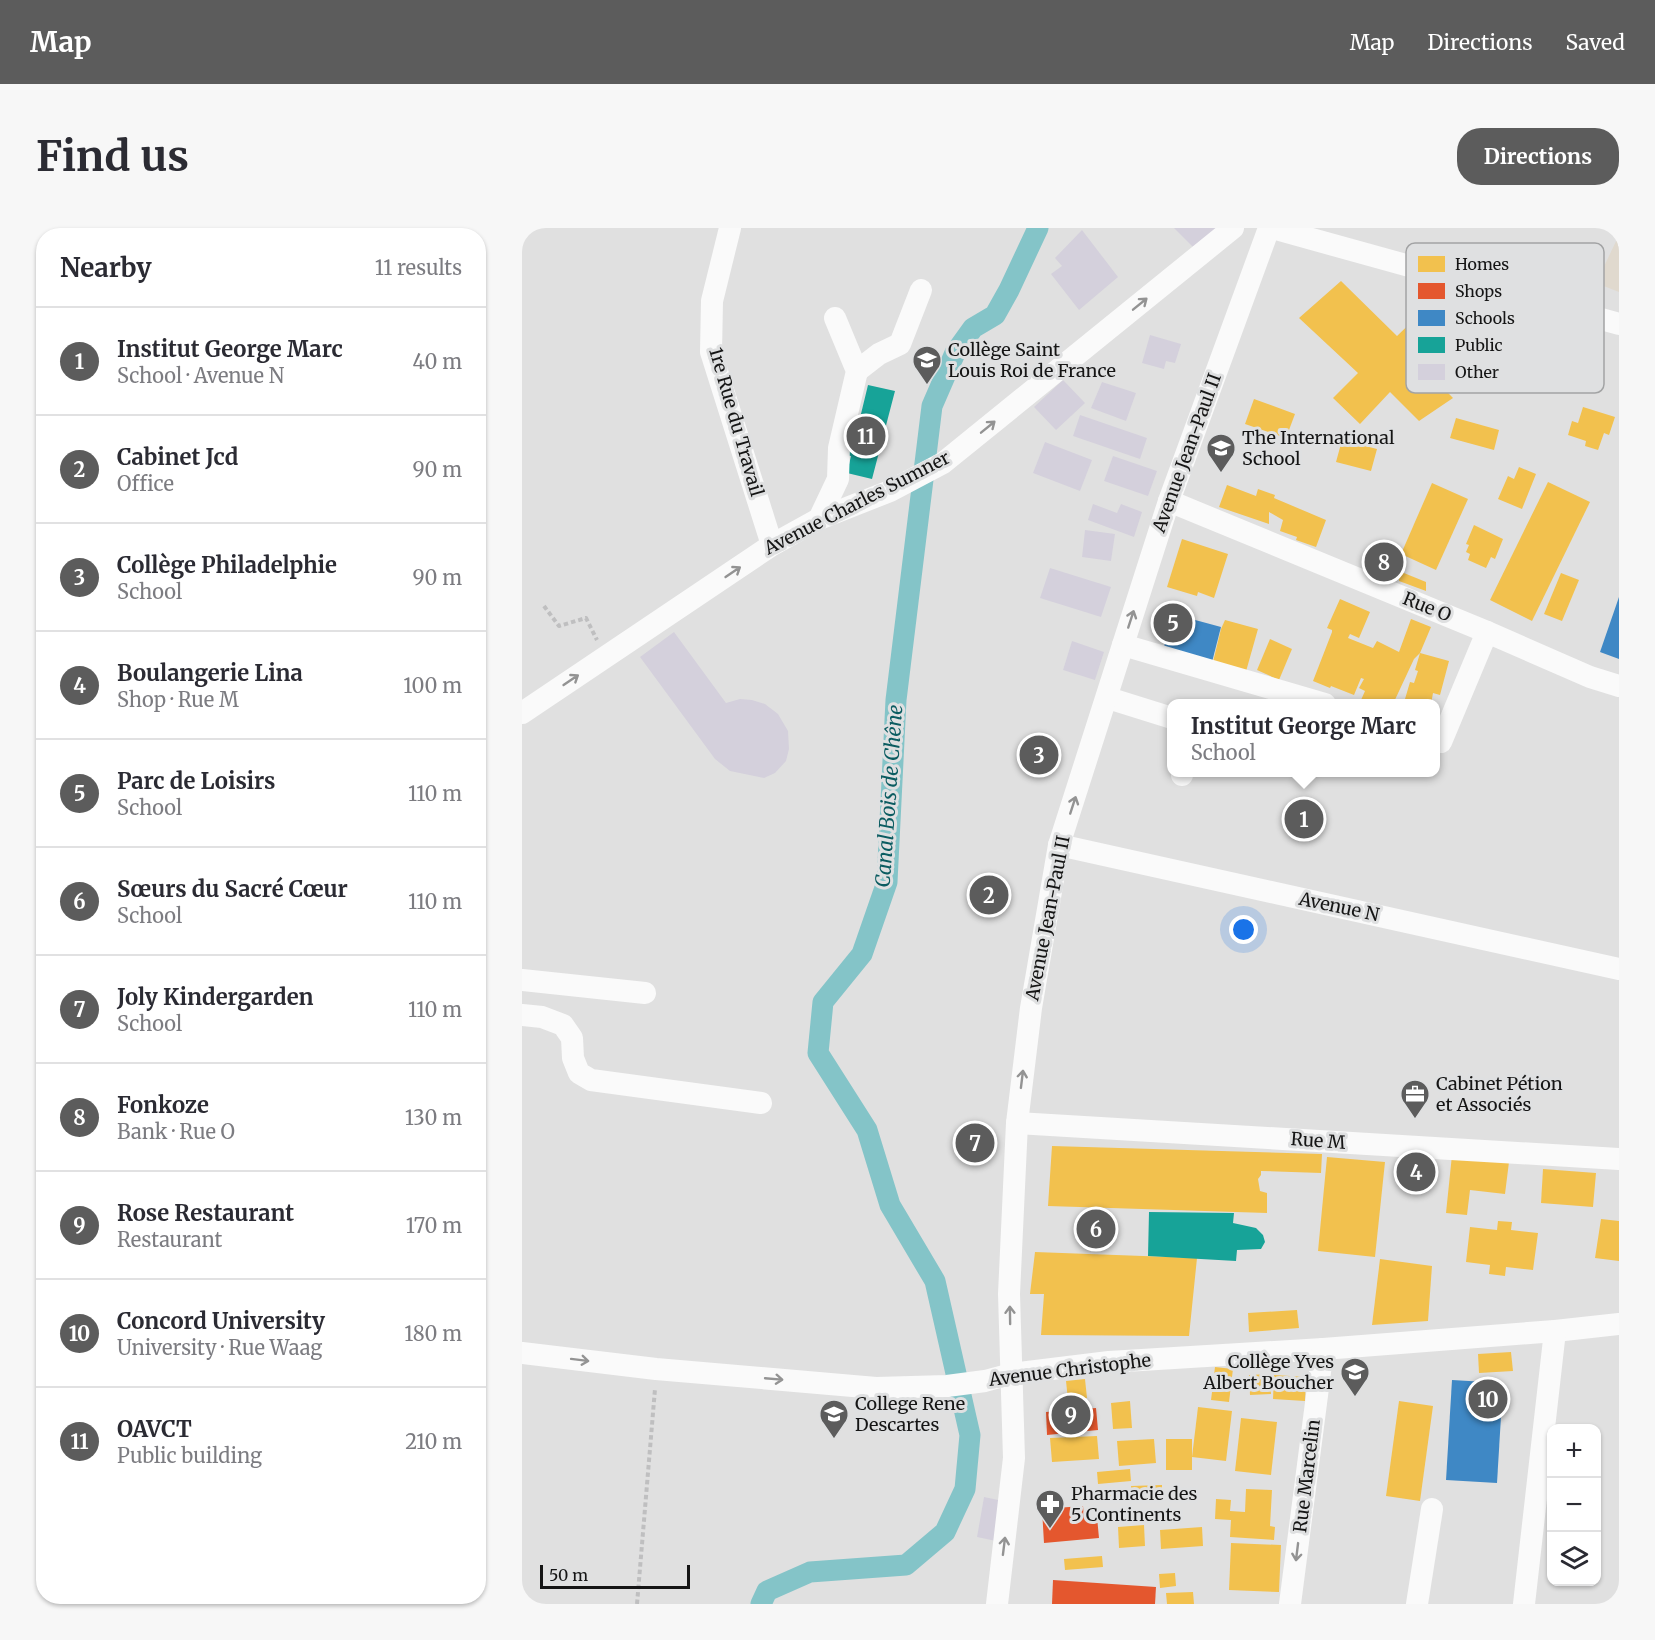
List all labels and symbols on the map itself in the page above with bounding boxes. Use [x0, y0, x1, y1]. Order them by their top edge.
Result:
legend [1406, 243, 1604, 393]
text: Homes [1455, 254, 1509, 274]
text: Shops [1455, 281, 1502, 301]
one-way arrow [1132, 297, 1147, 311]
text: Schools [1455, 308, 1515, 328]
text: Public [1455, 335, 1503, 355]
place label: Collège Saint Louis Roi de France [948, 338, 1116, 382]
school or university icon: Collège Saint Louis Roi de France [911, 344, 943, 386]
street label: 1re Rue du Travail [704, 345, 769, 499]
text: Other [1455, 362, 1499, 382]
street label: Avenue Jean-Paul II [1147, 370, 1226, 536]
pin: 11 [846, 414, 886, 458]
one-way arrow [980, 420, 996, 433]
place label: The International School [1242, 426, 1395, 470]
school or university icon: The International School [1205, 432, 1237, 474]
street label: Avenue Charles Sumner [759, 446, 954, 560]
pin: 8 [1364, 540, 1404, 584]
one-way arrow [724, 566, 740, 578]
street label: Rue O [1400, 586, 1455, 627]
pin: 5 [1154, 600, 1192, 646]
one-way arrow [1126, 610, 1137, 629]
one-way arrow [562, 674, 578, 686]
water label: Canal Bois de Chêne [870, 704, 907, 888]
pin: 3 [1020, 732, 1058, 778]
one-way arrow [1068, 796, 1079, 815]
pin: 1 [1284, 796, 1324, 842]
street label: Avenue Jean-Paul II [1020, 833, 1075, 1003]
pin: 2 [970, 872, 1008, 918]
street label: Avenue N [1296, 887, 1381, 926]
your location [1229, 915, 1258, 944]
one-way arrow [1017, 1069, 1028, 1089]
place label: Cabinet Pétion et Associés [1436, 1072, 1563, 1116]
office icon: Cabinet Pétion et Associés [1399, 1078, 1431, 1120]
pin: 7 [956, 1120, 994, 1166]
street label: Rue M [1290, 1127, 1346, 1154]
pin: 4 [1396, 1150, 1436, 1194]
pin: 6 [1076, 1206, 1116, 1252]
one-way arrow [1004, 1306, 1016, 1326]
street label: Avenue Christophe [987, 1348, 1152, 1391]
place label: Collège Yves Albert Boucher [1202, 1350, 1334, 1394]
one-way arrow [570, 1355, 590, 1366]
school or university icon: Collège Yves Albert Boucher [1339, 1356, 1371, 1398]
one-way arrow [764, 1374, 784, 1385]
pin: 10 [1468, 1376, 1508, 1422]
place label: College Rene Descartes [855, 1392, 965, 1436]
pin: 9 [1052, 1392, 1090, 1438]
school or university icon: College Rene Descartes [818, 1398, 850, 1440]
street label: Rue Marcelin [1288, 1418, 1325, 1534]
place label: Pharmacie des 5 Continents [1071, 1482, 1198, 1526]
pharmacy icon: Pharmacie des 5 Continents [1034, 1488, 1066, 1530]
one-way arrow [999, 1536, 1010, 1556]
one-way arrow [1291, 1542, 1302, 1562]
scale bar [540, 1562, 690, 1590]

